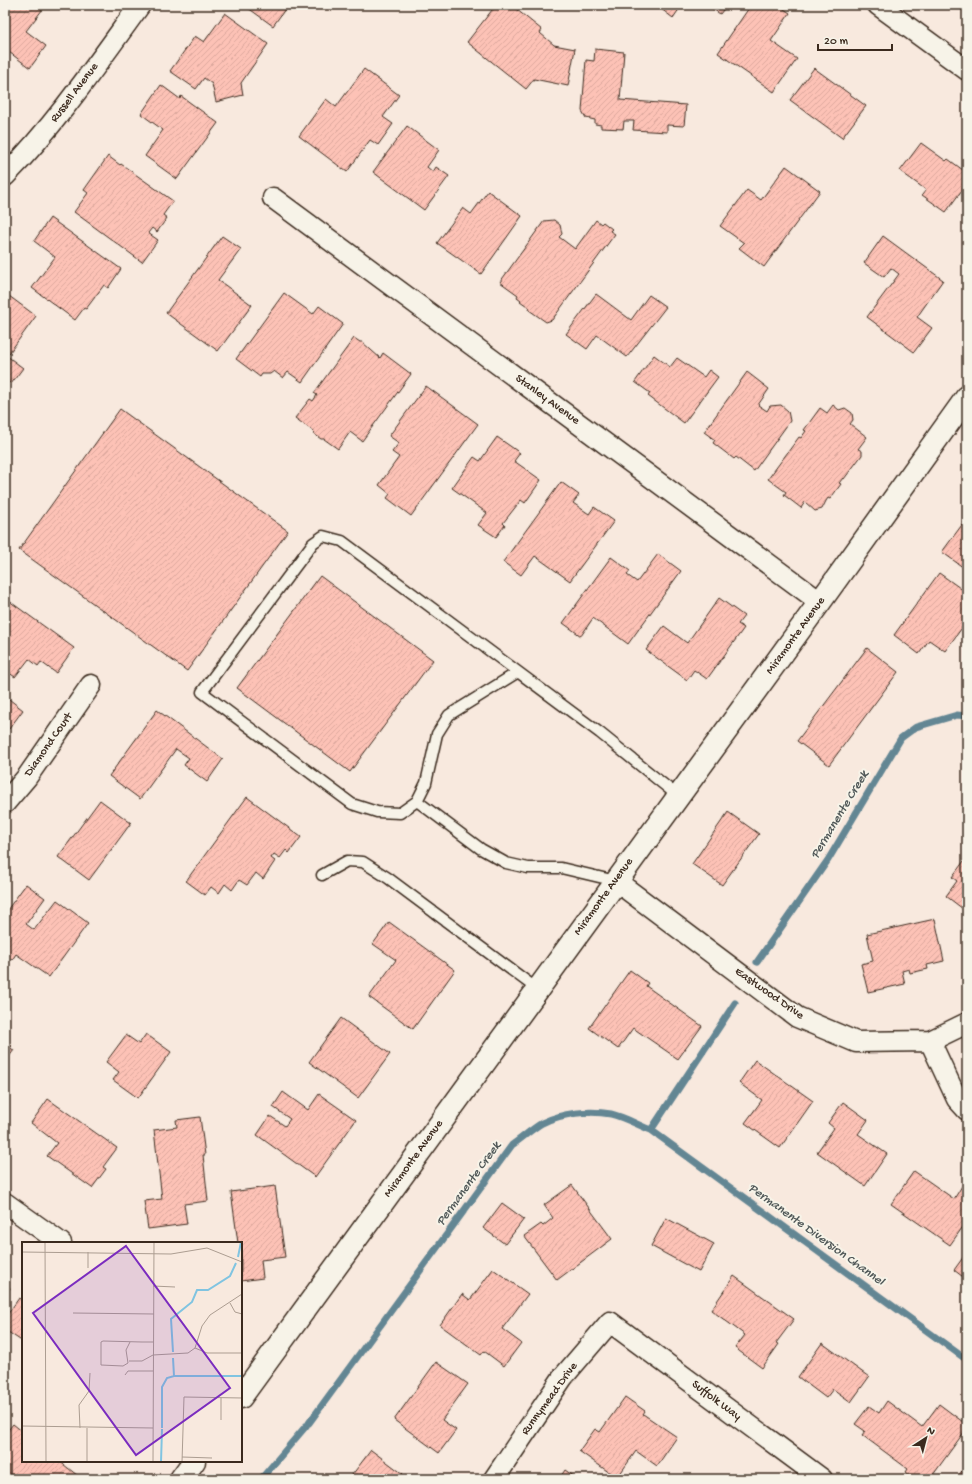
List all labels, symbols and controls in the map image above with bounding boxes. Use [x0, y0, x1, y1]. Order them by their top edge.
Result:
scale bar [818, 26, 892, 52]
text: 20 m [824, 35, 849, 49]
street label: Russell Avenue [48, 60, 102, 126]
street label: Stanley Avenue [512, 372, 583, 429]
street label: Miramonte Avenue [763, 594, 829, 677]
street label: Diamond Court [21, 709, 77, 781]
water label: Permanente Creek [808, 767, 873, 862]
street label: Miramonte Avenue [571, 855, 637, 938]
street label: Eastwood Drive [732, 965, 807, 1023]
street label: Miramonte Avenue [381, 1117, 447, 1200]
water label: Permanente Creek [434, 1138, 505, 1229]
water label: Permanente Diversion Channel [745, 1181, 888, 1290]
inset map [22, 1242, 242, 1462]
street label: Runnymead Drive [519, 1359, 582, 1438]
street label: Suffolk Way [688, 1378, 744, 1424]
north arrow [906, 1418, 946, 1458]
text: N [924, 1425, 937, 1438]

